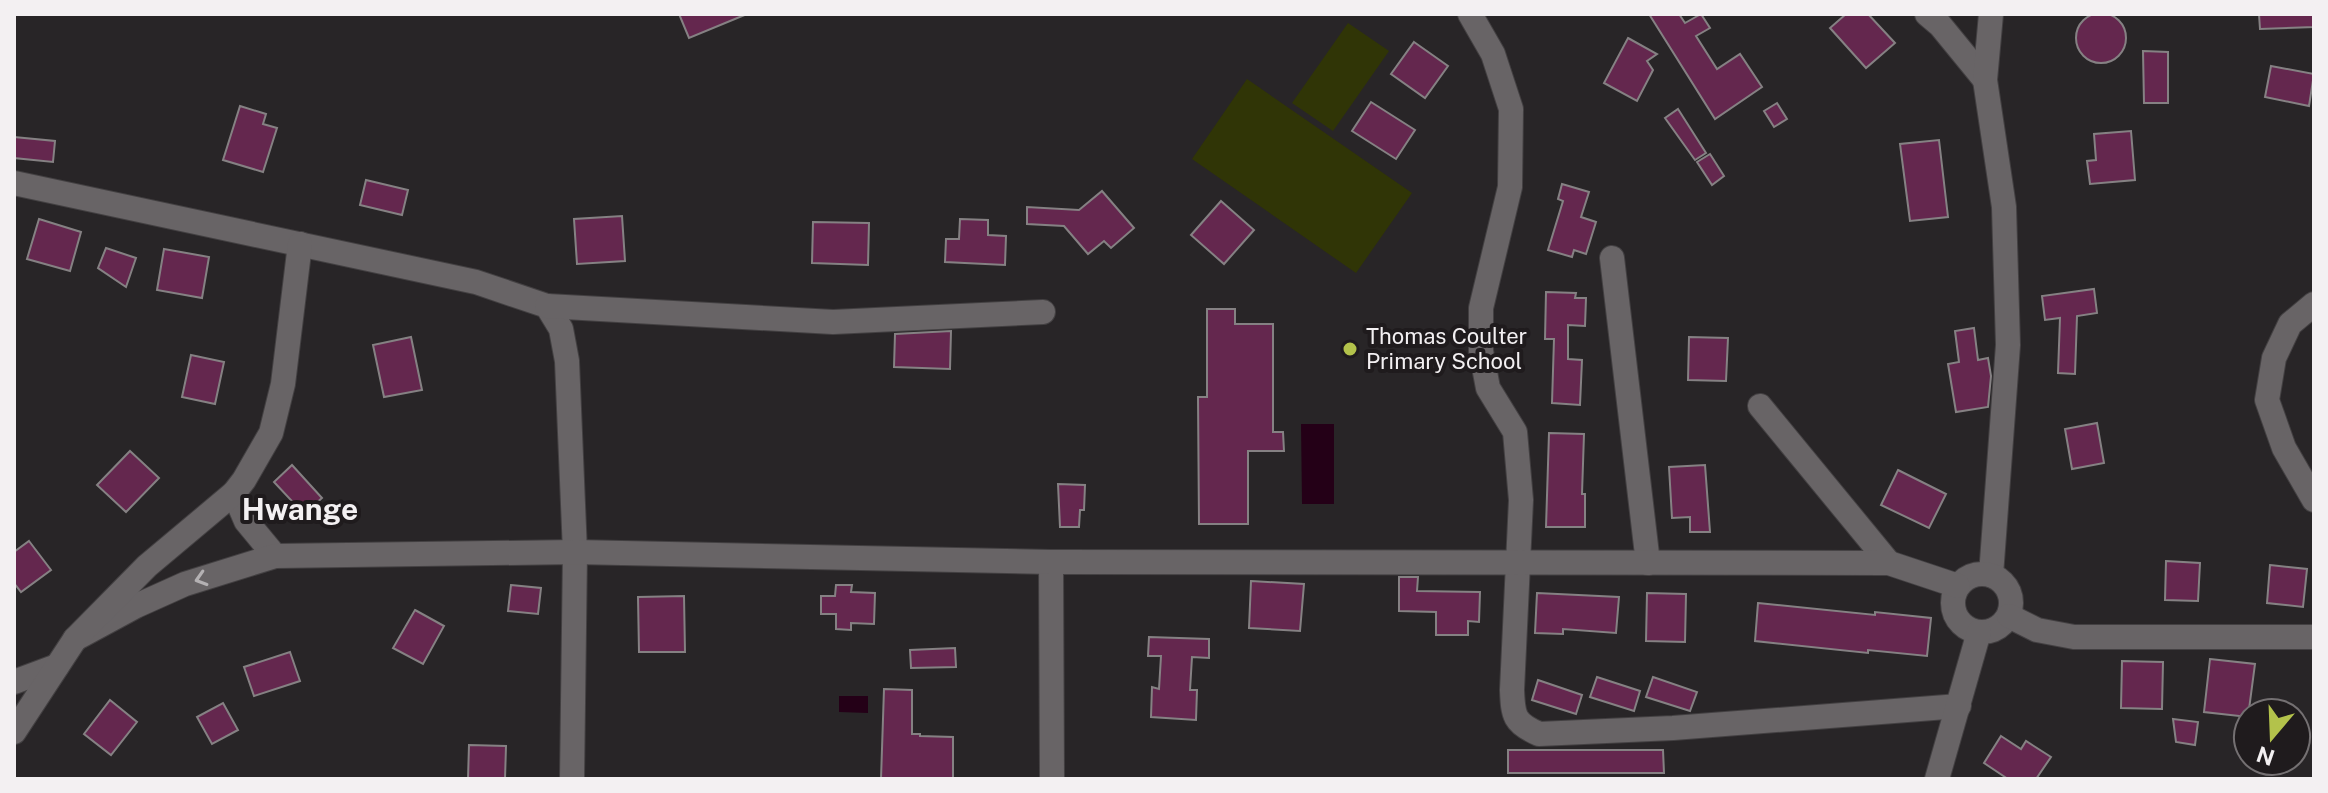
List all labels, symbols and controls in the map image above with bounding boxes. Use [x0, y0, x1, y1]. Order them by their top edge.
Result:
place label: Thomas Coulter Primary School [1366, 323, 1527, 374]
marker: Thomas Coulter Primary School [1341, 340, 1359, 358]
district label: Hwange [242, 491, 358, 527]
one-way arrow [194, 570, 208, 586]
north arrow [2232, 697, 2312, 777]
text: N [2253, 741, 2278, 771]

